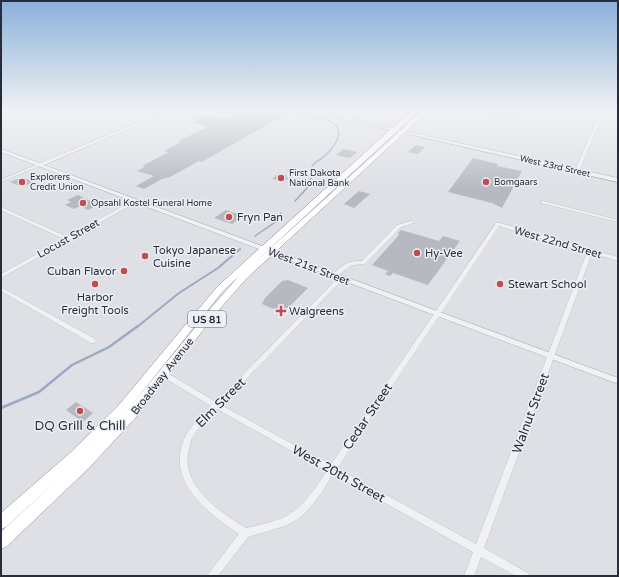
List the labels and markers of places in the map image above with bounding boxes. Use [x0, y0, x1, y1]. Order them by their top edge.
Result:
place label: First Dakota National Bank [289, 168, 349, 189]
place label: Explorers Credit Union [30, 172, 84, 193]
marker: First Dakota National Bank [276, 173, 286, 183]
marker: Explorers Credit Union [17, 177, 27, 187]
marker: Bomgaars [481, 177, 491, 187]
place label: Bomgaars [494, 177, 538, 188]
marker: Opsahl Kostel Funeral Home [78, 198, 88, 208]
place label: Opsahl Kostel Funeral Home [91, 198, 212, 209]
place label: Fryn Pan [237, 211, 283, 224]
marker: Fryn Pan [224, 212, 234, 222]
place label: Tokyo Japanese Cuisine [153, 244, 236, 270]
place label: Hy-Vee [425, 247, 463, 260]
marker: Hy-Vee [412, 248, 422, 258]
marker: Tokyo Japanese Cuisine [140, 251, 150, 261]
place label: Cuban Flavor [47, 265, 117, 278]
marker: Cuban Flavor [119, 266, 129, 276]
place label: Stewart School [508, 278, 586, 291]
marker: Harbor Freight Tools [90, 279, 100, 289]
marker: Stewart School [495, 279, 505, 289]
place label: Harbor Freight Tools [61, 291, 129, 317]
place label: Walgreens [289, 305, 344, 318]
marker: Walgreens [276, 306, 286, 316]
marker: DQ Grill & Chill [75, 406, 85, 416]
place label: DQ Grill & Chill [34, 418, 126, 434]

